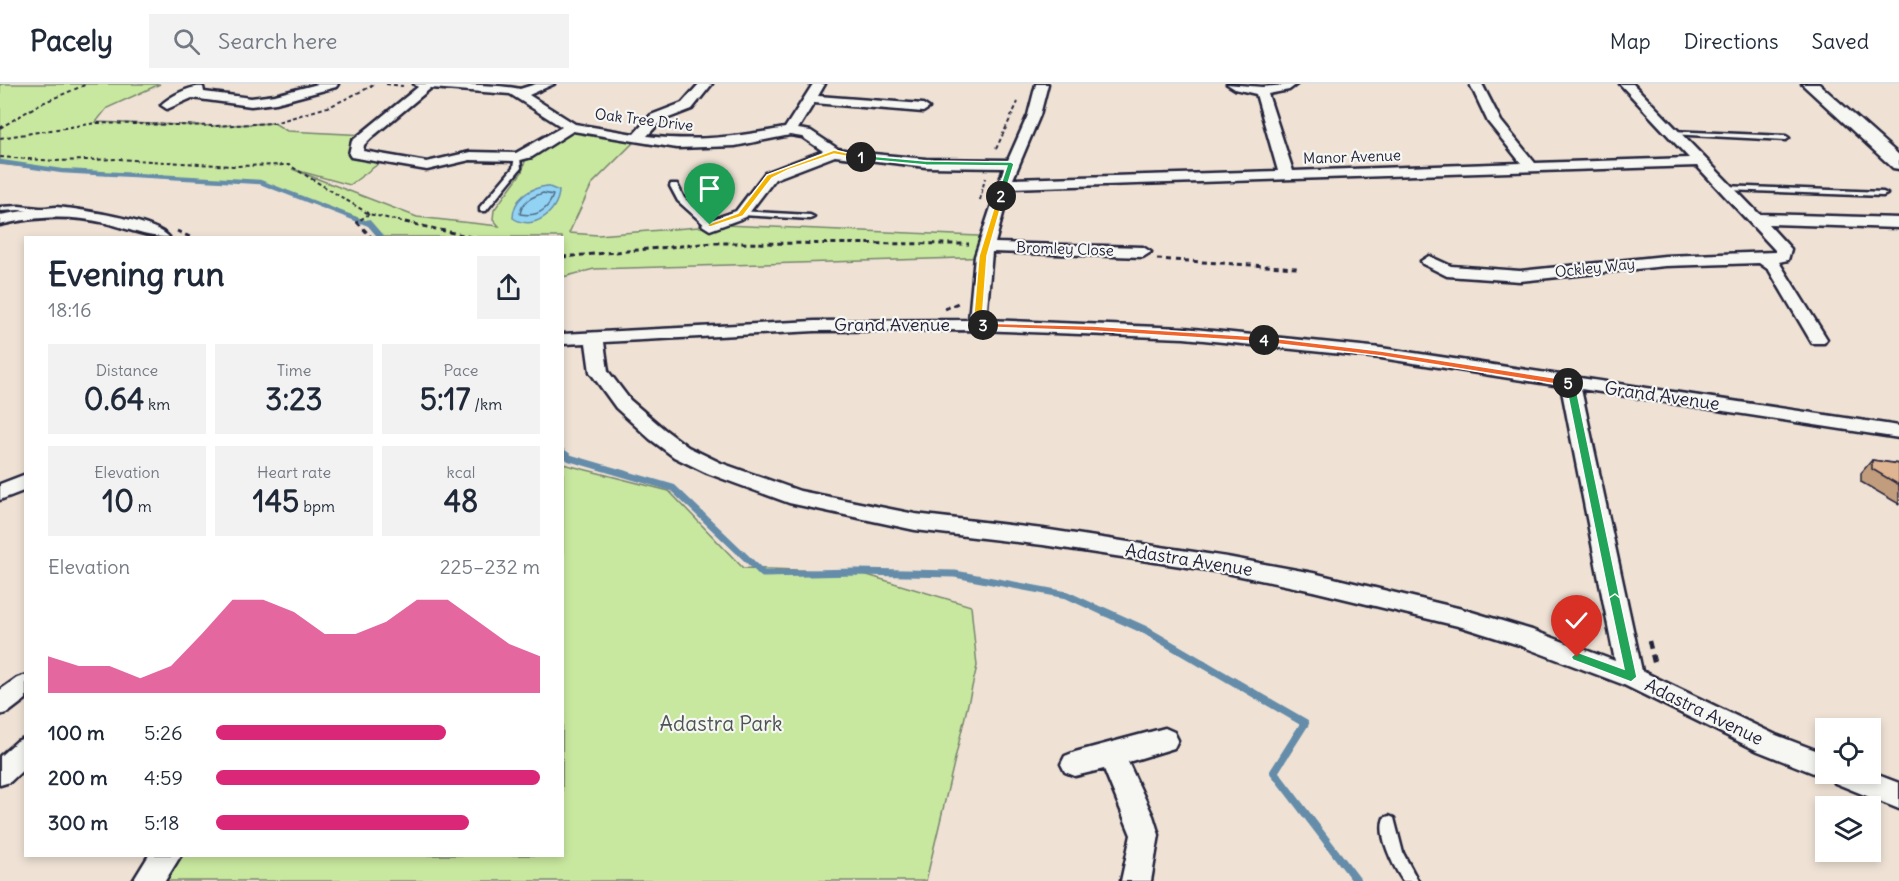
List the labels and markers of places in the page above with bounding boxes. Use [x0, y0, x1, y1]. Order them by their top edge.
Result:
pin: 1 [846, 142, 876, 172]
pin [684, 163, 735, 225]
pin: 2 [986, 181, 1016, 211]
pin: 3 [968, 310, 998, 340]
pin: 4 [1249, 325, 1279, 355]
pin: 5 [1553, 368, 1583, 398]
pin [1551, 595, 1602, 657]

